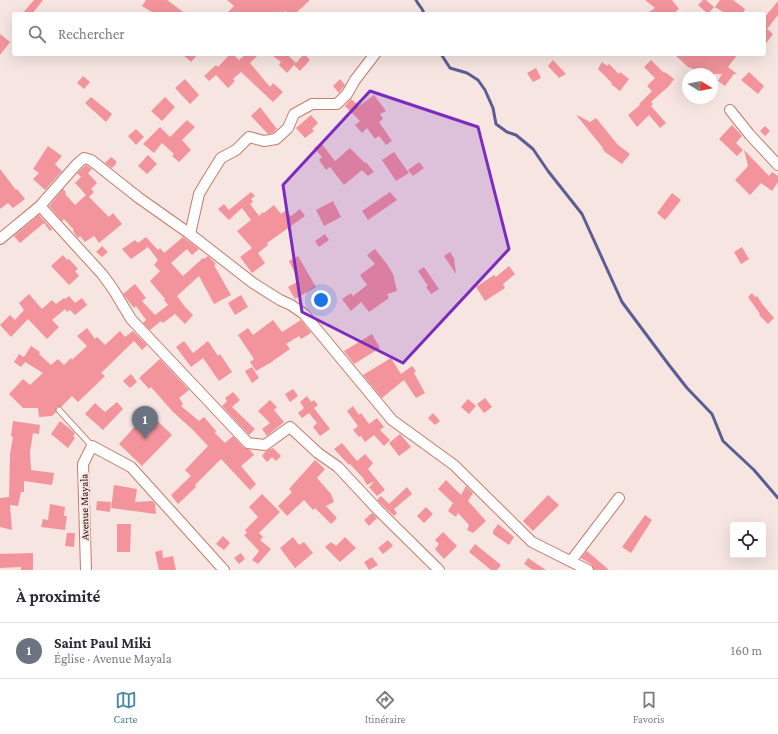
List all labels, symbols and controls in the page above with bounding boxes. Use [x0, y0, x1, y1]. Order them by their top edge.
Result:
search box [12, 12, 766, 56]
icon: search [26, 23, 48, 45]
text: Rechercher [58, 26, 125, 42]
north arrow [682, 68, 718, 104]
your location [311, 290, 331, 310]
pin: 1 [132, 406, 158, 439]
street label: Avenue Mayala [77, 474, 92, 540]
map controls [730, 522, 766, 558]
button: locate [730, 522, 766, 558]
text: À proximité [16, 587, 100, 606]
text: Saint Paul Miki [54, 635, 151, 651]
text: 1 [27, 643, 31, 658]
text: 160 m [731, 643, 762, 658]
text: Église · Avenue Mayala [54, 651, 172, 666]
tab: Carte [114, 689, 137, 725]
tab: Itinéraire [365, 689, 405, 725]
tab: Favoris [633, 689, 664, 725]

